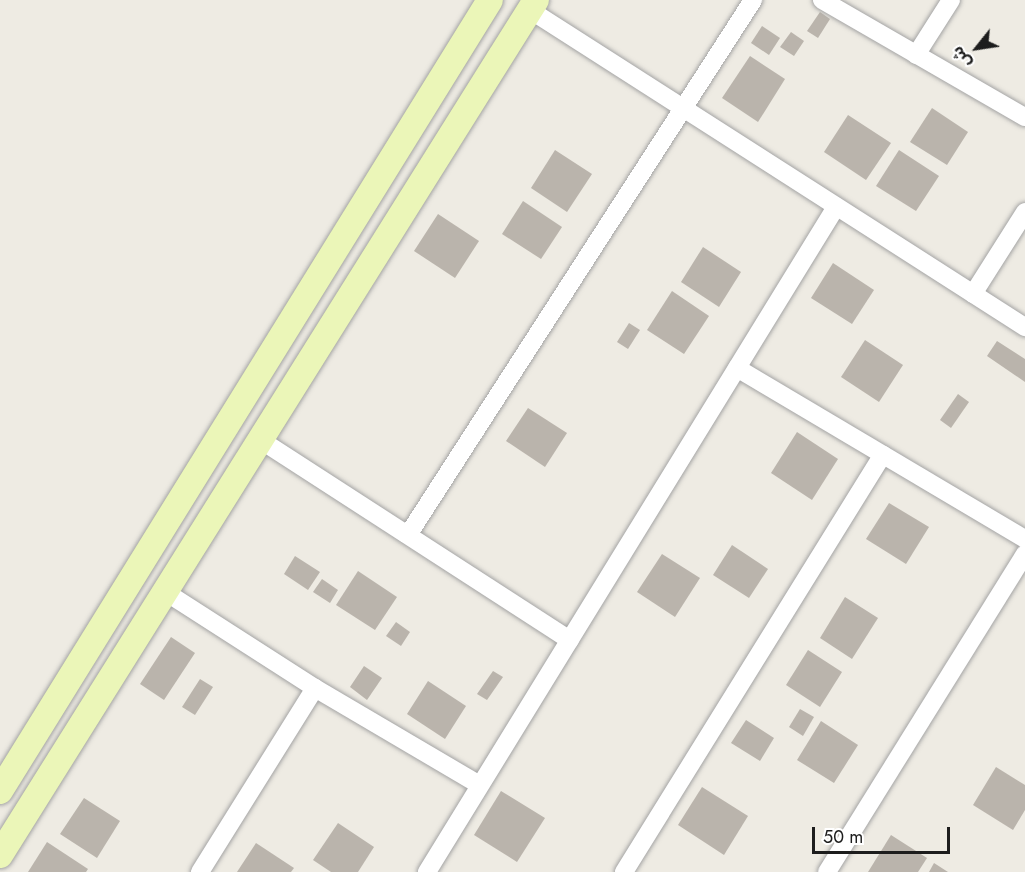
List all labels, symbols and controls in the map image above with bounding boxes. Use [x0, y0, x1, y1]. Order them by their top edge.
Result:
north arrow [947, 18, 1007, 78]
text: ش [946, 42, 976, 72]
scale bar [815, 815, 953, 853]
text: 50 m [823, 824, 863, 850]

